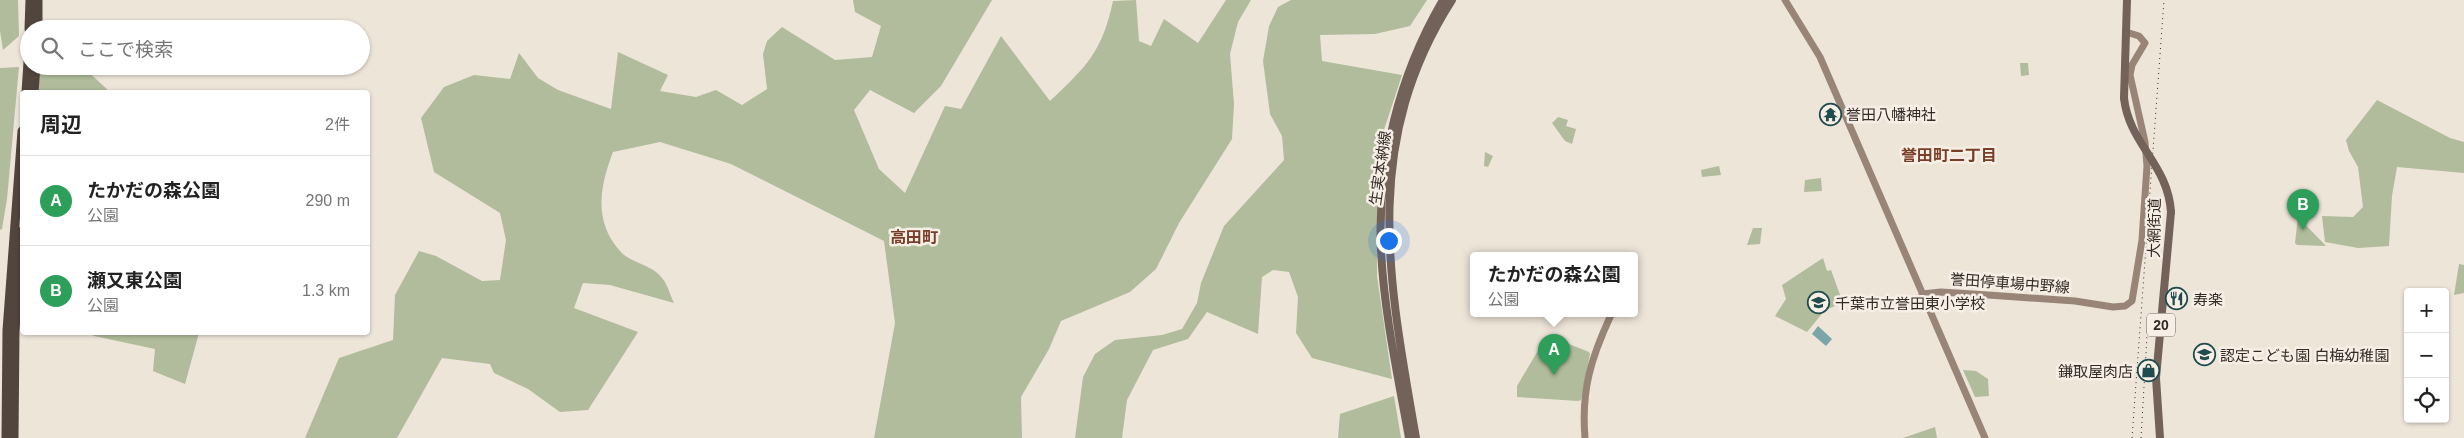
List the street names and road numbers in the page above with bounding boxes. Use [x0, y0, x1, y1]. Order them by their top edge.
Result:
street label: 生実本納線 [1366, 130, 1394, 206]
street label: 大網街道 [2145, 198, 2163, 258]
street label: 誉田停車場中野線 [1950, 270, 2070, 296]
road number: 20 [2147, 314, 2175, 336]

